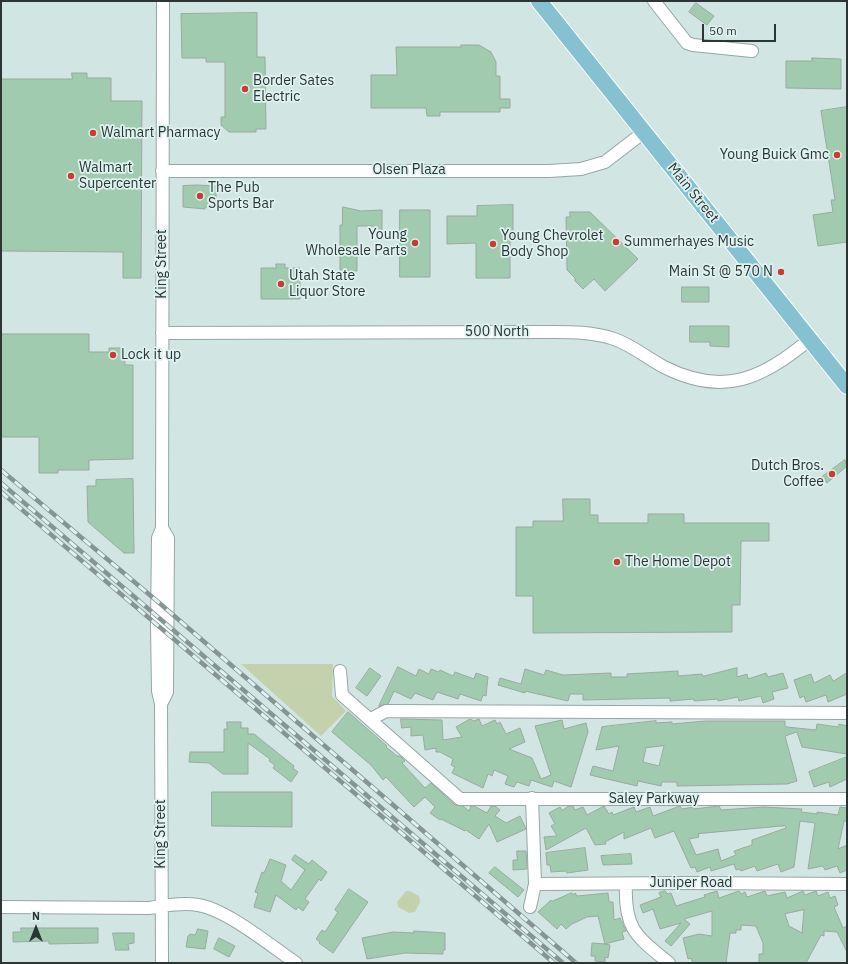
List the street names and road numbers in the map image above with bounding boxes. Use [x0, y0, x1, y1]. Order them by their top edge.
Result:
street label: Main Street [664, 160, 722, 226]
street label: Olsen Plaza [372, 162, 446, 178]
street label: King Street [154, 229, 170, 299]
street label: 500 North [465, 324, 529, 340]
street label: Saley Parkway [609, 791, 699, 807]
street label: King Street [153, 799, 169, 869]
street label: Juniper Road [650, 875, 732, 891]

